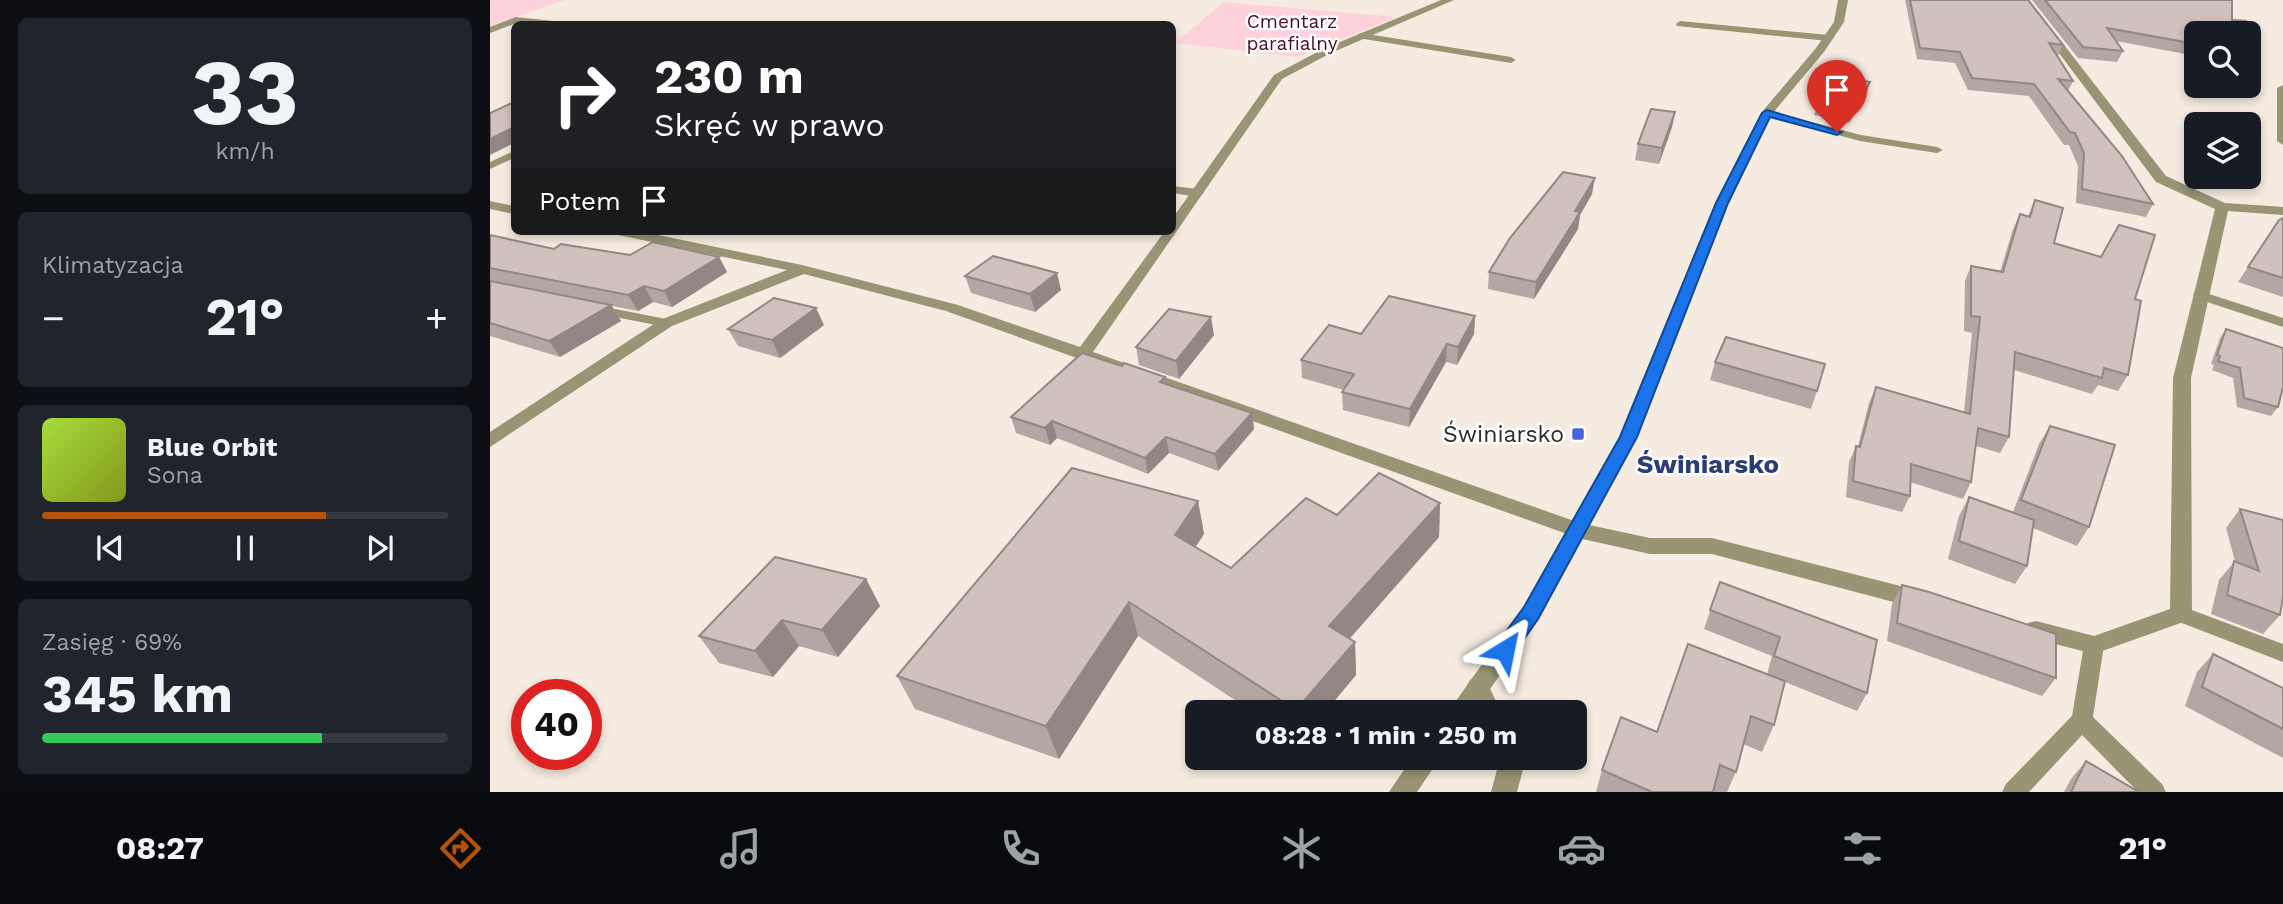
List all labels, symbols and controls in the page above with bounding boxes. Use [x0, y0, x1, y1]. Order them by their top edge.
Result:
park label: Cmentarz parafialny [1246, 10, 1338, 55]
map controls [2184, 21, 2261, 189]
button: search [2184, 21, 2261, 98]
text: 33 [191, 39, 299, 146]
text: 230 m [654, 47, 804, 105]
icon: right [539, 49, 630, 140]
pin [1807, 60, 1867, 132]
icon: arrive [1818, 71, 1856, 109]
text: Skręć w prawo [654, 106, 885, 144]
button: layers [2184, 112, 2261, 189]
text: km/h [215, 138, 275, 165]
icon: arrive [635, 182, 673, 220]
text: Potem [539, 186, 621, 216]
text: Klimatyzacja [42, 252, 184, 279]
text: 21° [205, 287, 285, 348]
text: − [42, 296, 65, 340]
text: + [425, 296, 448, 340]
place label: Świniarsko [1443, 420, 1564, 448]
marker: Świniarsko [1570, 426, 1586, 442]
text: Blue Orbit [147, 432, 277, 462]
district label: Świniarsko [1637, 449, 1779, 479]
text: Sona [147, 462, 203, 489]
icon: previous [91, 529, 129, 567]
icon: pause [226, 529, 264, 567]
icon: next [361, 529, 399, 567]
position arrow [1468, 613, 1542, 687]
text: Zasięg · 69% [42, 629, 182, 656]
text: 345 km [42, 664, 233, 725]
speed limit sign: 40 [511, 679, 602, 770]
text: 08:28 · 1 min · 250 m [1255, 720, 1517, 750]
icon: directions [436, 824, 485, 873]
icon: music [716, 824, 765, 873]
icon: phone [996, 824, 1045, 873]
icon: climate [1277, 824, 1326, 873]
icon: car [1557, 824, 1606, 873]
icon: filters [1838, 824, 1887, 873]
text: 08:27 [116, 829, 204, 867]
text: 21° [2118, 829, 2167, 867]

